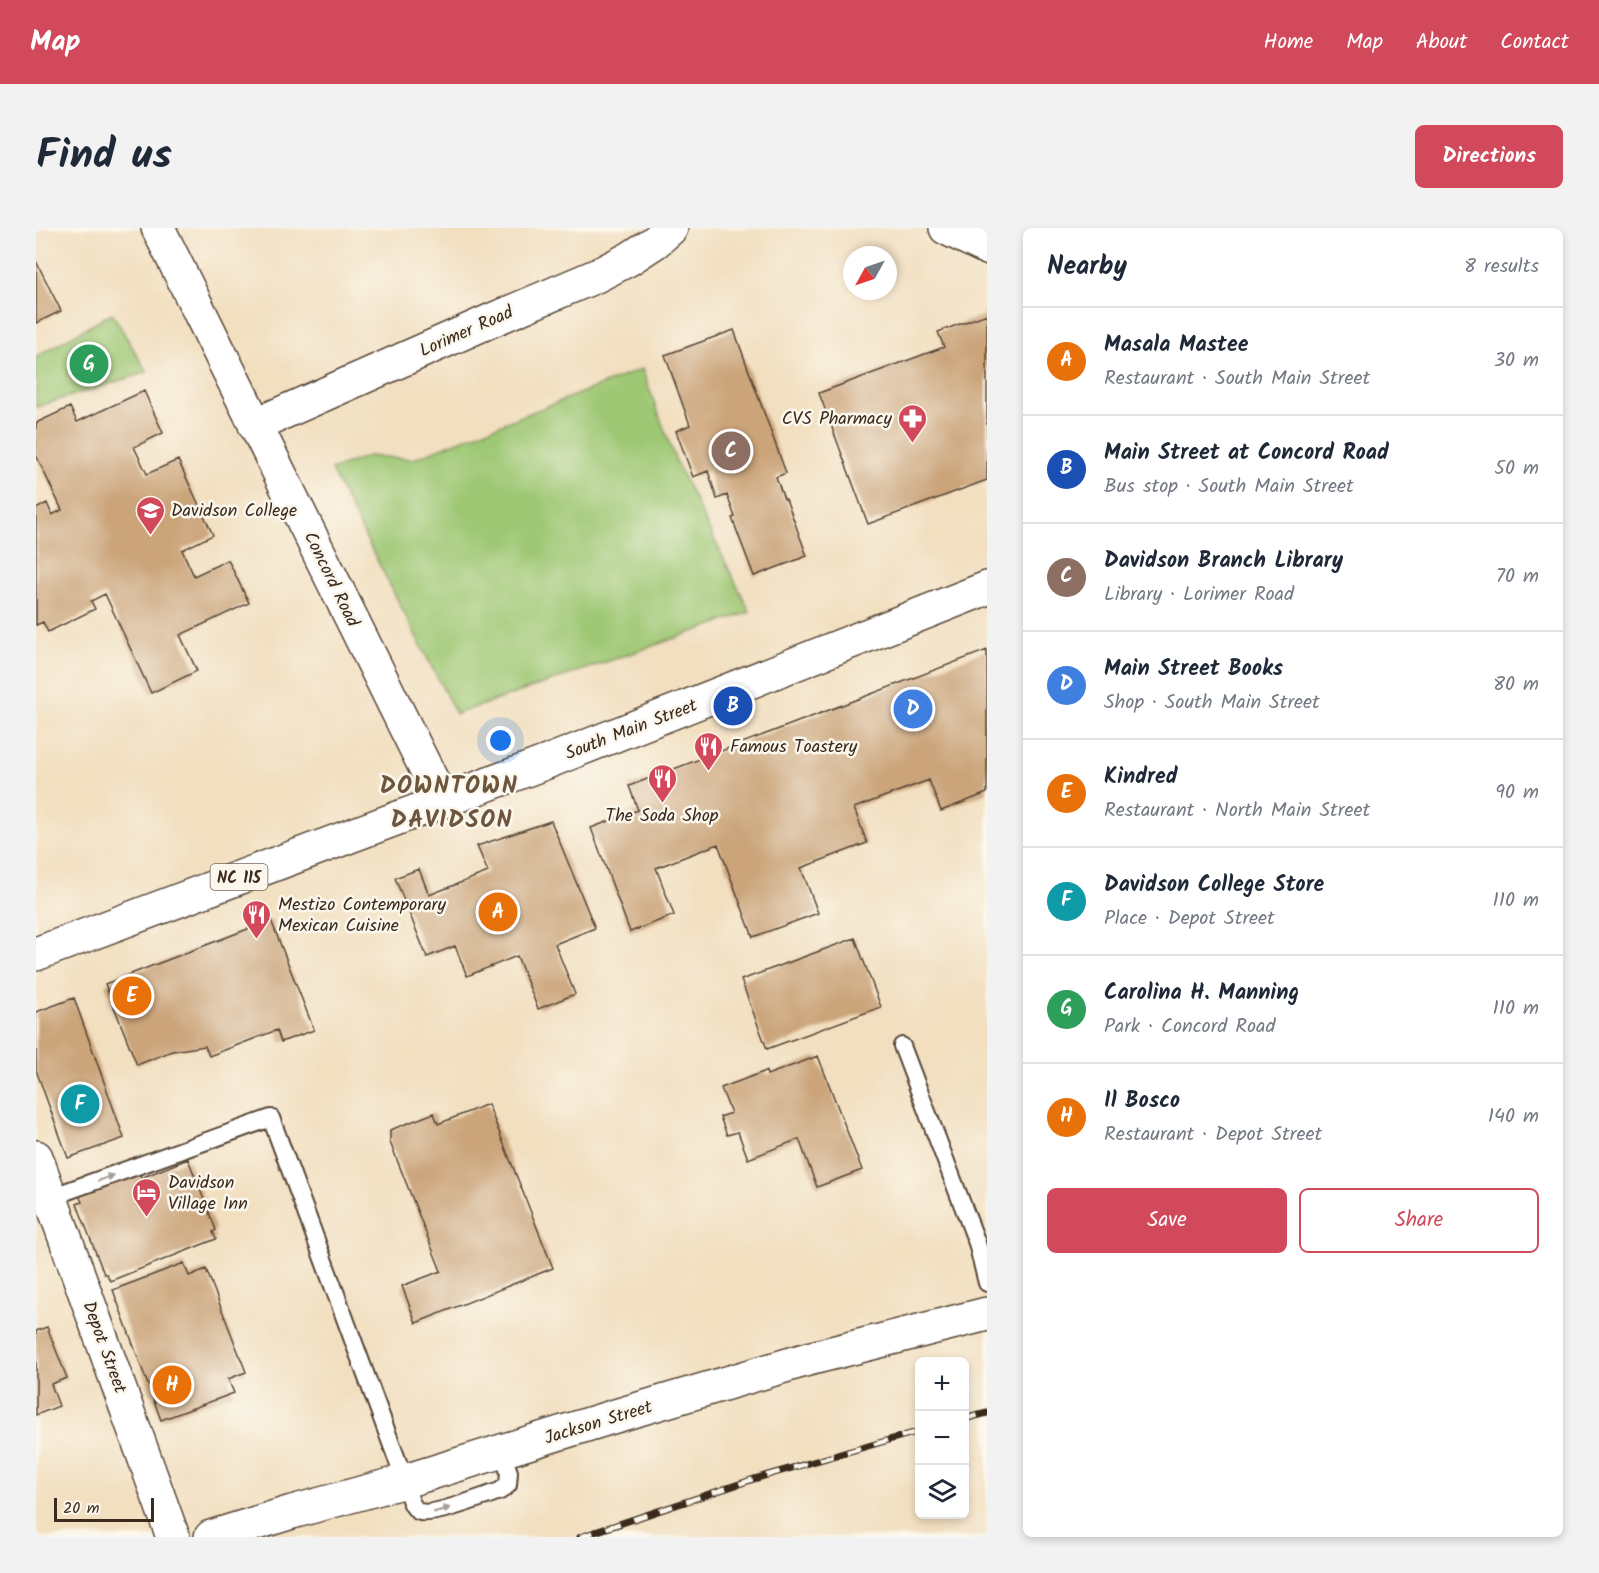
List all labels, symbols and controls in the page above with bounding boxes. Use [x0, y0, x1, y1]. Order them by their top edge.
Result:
text: Map [30, 20, 81, 65]
text: Home [1264, 26, 1313, 59]
text: Map [1346, 26, 1383, 59]
text: About [1416, 26, 1467, 59]
text: Contact [1500, 26, 1569, 59]
text: Find us [36, 123, 172, 190]
button: Directions [1415, 125, 1563, 188]
north arrow [843, 246, 897, 300]
text: Nearby [1047, 246, 1127, 288]
text: 8 results [1464, 251, 1539, 283]
street label: Lorimer Road [415, 298, 519, 366]
text: Masala Mastee [1104, 328, 1248, 363]
pin: G [70, 342, 108, 386]
text: A [1060, 345, 1073, 377]
text: 30 m [1494, 345, 1539, 377]
text: Restaurant · South Main Street [1104, 363, 1370, 395]
pharmacy icon: CVS Pharmacy [897, 402, 929, 444]
place label: CVS Pharmacy [782, 405, 893, 434]
pin: C [712, 428, 750, 474]
text: Main Street at Concord Road [1104, 436, 1389, 471]
text: B [1060, 453, 1073, 485]
text: 50 m [1494, 453, 1539, 485]
text: Bus stop · South Main Street [1104, 471, 1354, 503]
school or university icon: Davidson College [134, 494, 166, 536]
place label: Davidson College [171, 497, 297, 526]
street label: Concord Road [295, 527, 367, 633]
text: Davidson Branch Library [1104, 544, 1343, 579]
text: C [1060, 561, 1073, 593]
text: 70 m [1496, 561, 1539, 593]
text: Library · Lorimer Road [1104, 579, 1294, 611]
text: Main Street Books [1104, 652, 1283, 687]
text: D [1060, 669, 1073, 701]
text: 80 m [1493, 669, 1539, 701]
pin: B [714, 684, 752, 728]
pin: D [894, 686, 932, 732]
text: Shop · South Main Street [1104, 687, 1320, 719]
street label: South Main Street [561, 691, 703, 769]
your location [486, 726, 515, 755]
restaurant icon: Famous Toastery [693, 730, 725, 772]
place label: Famous Toastery [730, 733, 858, 762]
text: Kindred [1104, 760, 1178, 795]
restaurant icon: The Soda Shop [646, 762, 678, 804]
district label: DOWNTOWN [380, 767, 518, 806]
text: E [1061, 777, 1072, 809]
text: 90 m [1495, 777, 1539, 809]
text: Restaurant · North Main Street [1104, 795, 1370, 827]
district label: DAVIDSON [391, 801, 513, 840]
place label: The Soda Shop [606, 802, 719, 831]
road number: NC 115 [210, 864, 268, 890]
text: Davidson College Store [1104, 868, 1324, 903]
text: F [1061, 885, 1072, 917]
text: 110 m [1493, 885, 1539, 917]
pin: A [478, 890, 518, 934]
place label: Mestizo Contemporary Mexican Cuisine [278, 891, 447, 941]
restaurant icon: Mestizo Contemporary Mexican Cuisine [241, 898, 273, 940]
text: Place · Depot Street [1104, 903, 1275, 935]
pin: E [112, 974, 152, 1018]
text: Carolina H. Manning [1104, 976, 1299, 1011]
text: G [1061, 993, 1072, 1025]
text: 110 m [1493, 993, 1539, 1025]
text: Park · Concord Road [1104, 1011, 1275, 1043]
pin: F [60, 1082, 99, 1126]
text: Il Bosco [1104, 1084, 1180, 1119]
text: H [1060, 1101, 1073, 1133]
text: 140 m [1488, 1101, 1539, 1133]
text: Restaurant · Depot Street [1104, 1119, 1322, 1151]
place label: Davidson Village Inn [168, 1169, 248, 1219]
one-way arrow [97, 1172, 115, 1182]
hotel icon: Davidson Village Inn [131, 1176, 163, 1218]
button: Save [1047, 1188, 1287, 1253]
button: Share [1299, 1188, 1539, 1253]
street label: Depot Street [73, 1297, 134, 1399]
map controls [915, 1357, 969, 1519]
button: + [915, 1357, 969, 1411]
pin: H [152, 1362, 192, 1408]
street label: Jackson Street [541, 1393, 657, 1454]
button: − [915, 1411, 969, 1465]
button: layers [915, 1465, 969, 1519]
scale bar [54, 1495, 154, 1522]
text: 20 m [63, 1496, 99, 1521]
one-way arrow [433, 1504, 451, 1514]

